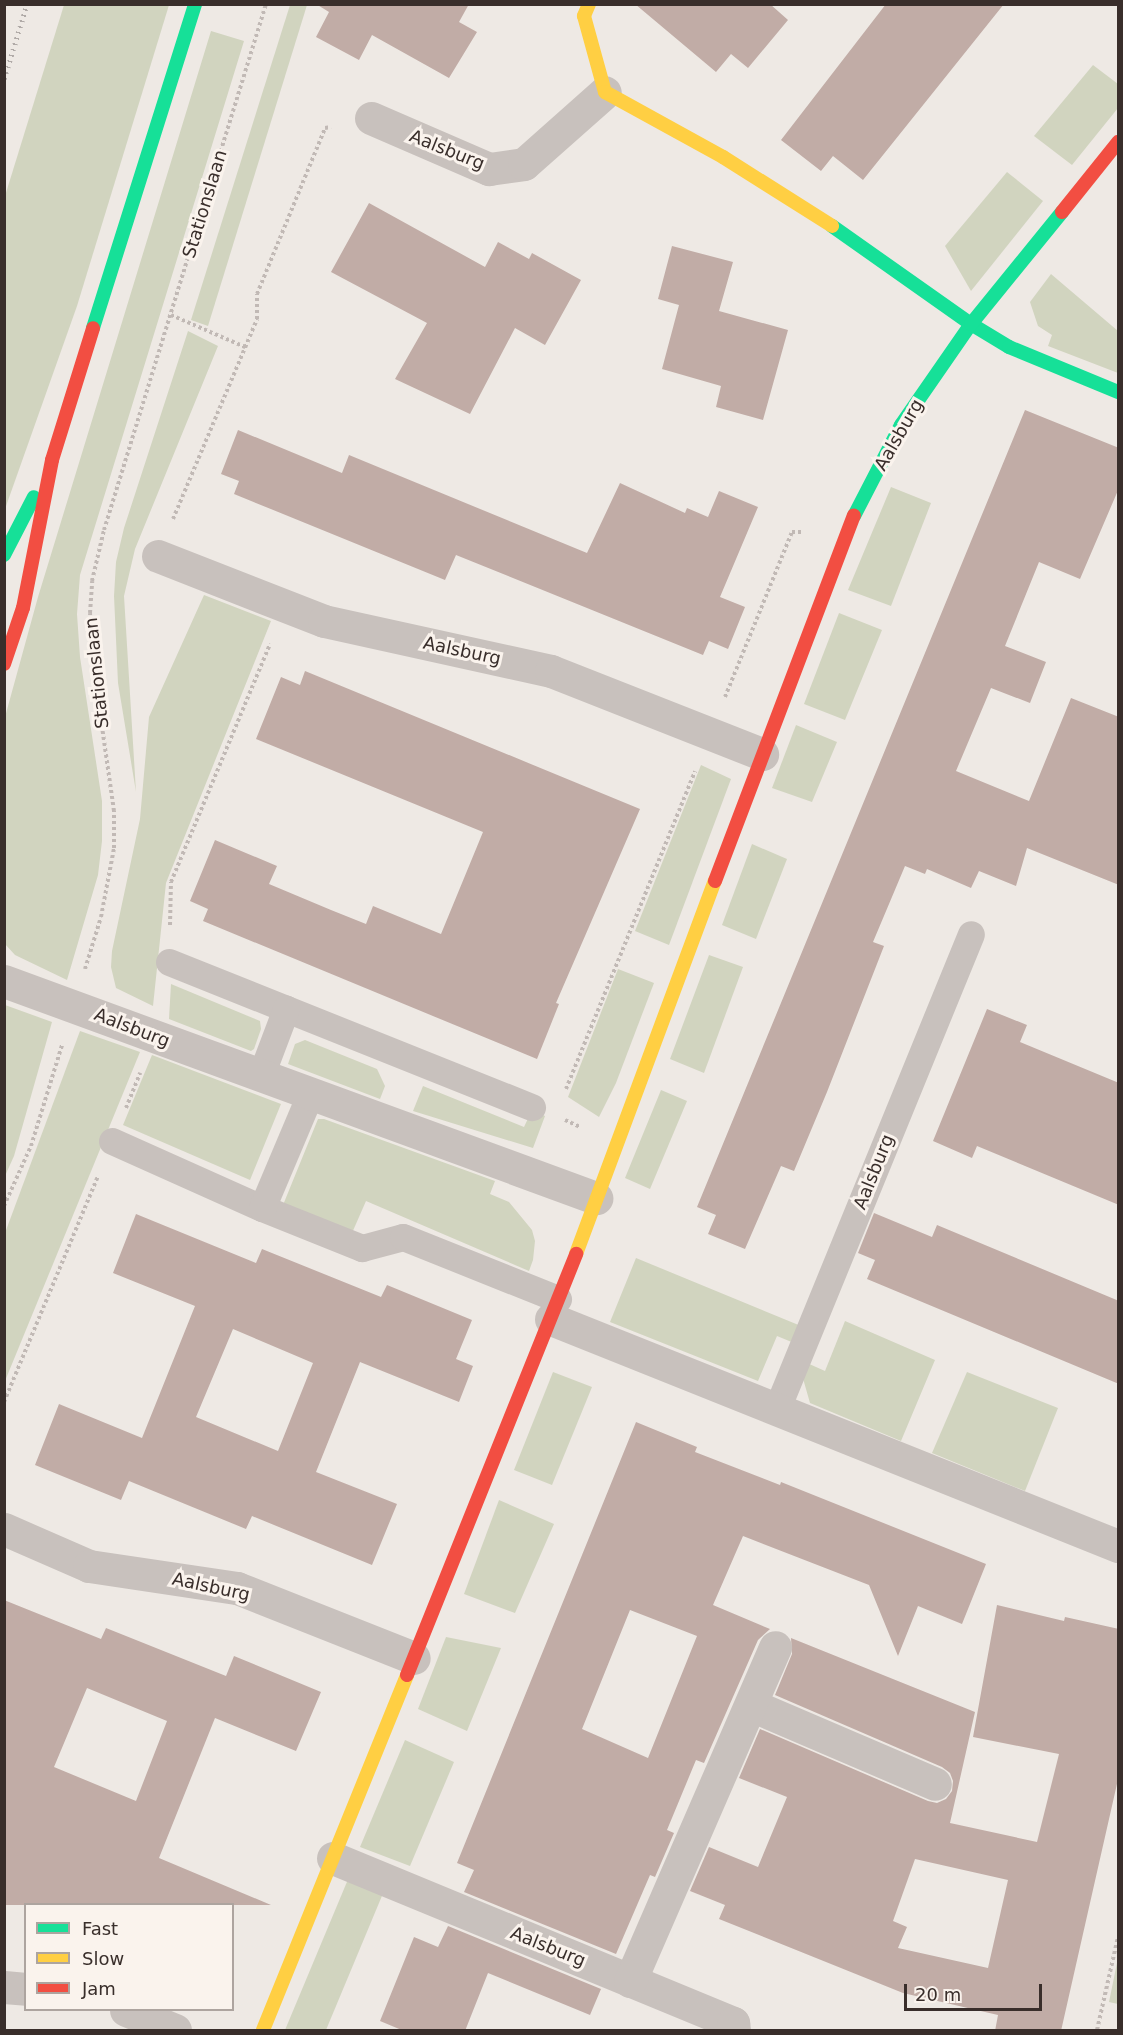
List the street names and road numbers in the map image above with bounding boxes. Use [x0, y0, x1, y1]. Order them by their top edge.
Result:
street label: Aalsburg [406, 125, 488, 175]
street label: Stationslaan [178, 147, 232, 261]
street label: Aalsburg [870, 395, 928, 475]
street label: Stationslaan [80, 616, 114, 730]
street label: Aalsburg [421, 632, 503, 670]
street label: Aalsburg [91, 1004, 173, 1052]
street label: Aalsburg [849, 1131, 899, 1213]
street label: Aalsburg [170, 1568, 252, 1606]
street label: Aalsburg [507, 1922, 589, 1972]

